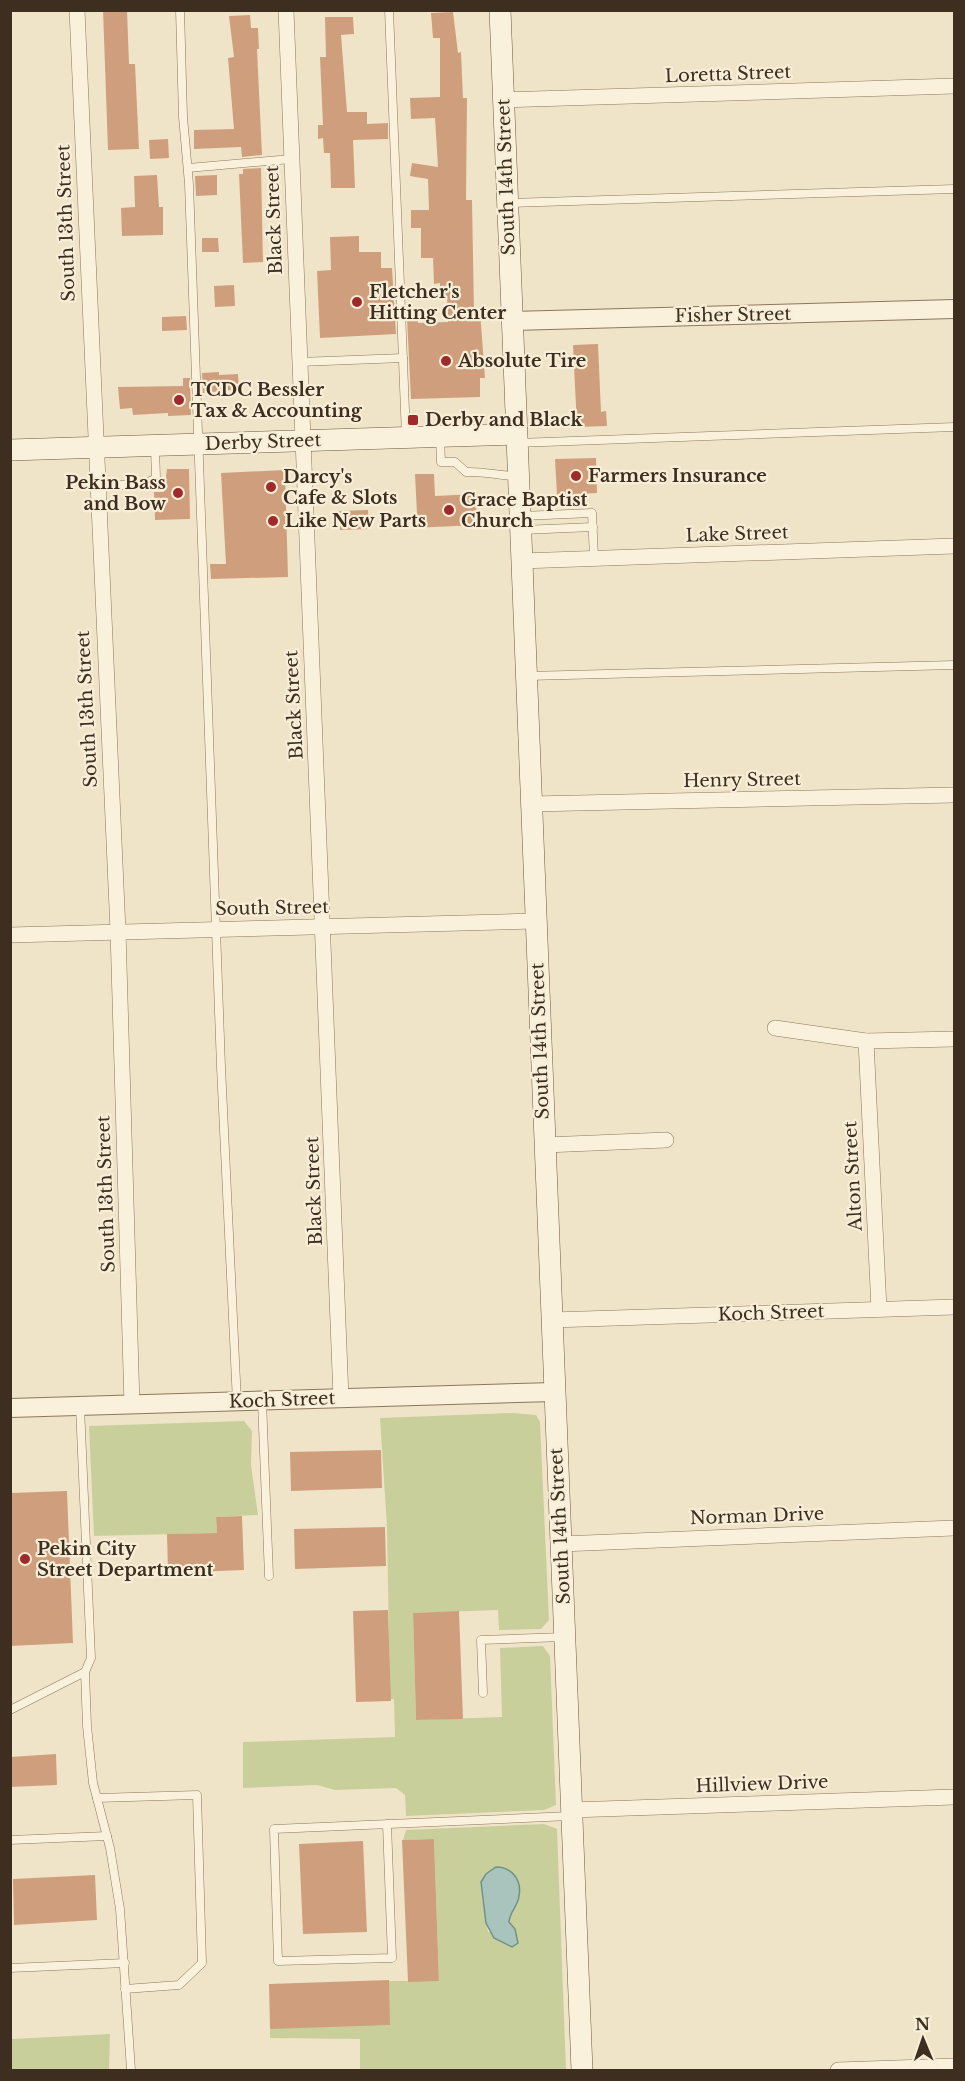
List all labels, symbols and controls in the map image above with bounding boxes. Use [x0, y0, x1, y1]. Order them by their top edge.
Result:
street label: Loretta Street [665, 61, 792, 87]
street label: South 14th Street [492, 98, 520, 256]
street label: South 13th Street [52, 144, 80, 302]
street label: Black Street [261, 165, 287, 275]
place label: Fletcher's Hitting Center [369, 281, 506, 324]
marker: Fletcher's Hitting Center [350, 295, 364, 309]
street label: Fisher Street [675, 303, 792, 327]
place label: Absolute Tire [457, 350, 586, 372]
marker: Absolute Tire [439, 354, 453, 368]
place label: TCDC Bessler Tax & Accounting [191, 379, 363, 422]
marker: TCDC Bessler Tax & Accounting [172, 393, 186, 407]
place label: Derby and Black [425, 409, 583, 431]
marker: Derby and Black [406, 413, 420, 427]
street label: Derby Street [204, 429, 322, 455]
place label: Farmers Insurance [588, 465, 767, 487]
place label: Darcy's Cafe & Slots [283, 466, 397, 509]
marker: Farmers Insurance [569, 469, 583, 483]
place label: Pekin Bass and Bow [65, 472, 167, 515]
marker: Darcy's Cafe & Slots [264, 480, 278, 494]
marker: Pekin Bass and Bow [171, 486, 185, 500]
place label: Grace Baptist Church [461, 489, 588, 532]
marker: Grace Baptist Church [442, 503, 456, 517]
place label: Like New Parts [285, 510, 426, 532]
marker: Like New Parts [266, 514, 280, 528]
street label: Lake Street [685, 521, 789, 547]
street label: South 13th Street [72, 630, 102, 788]
street label: Black Street [280, 650, 308, 760]
street label: Henry Street [683, 768, 801, 792]
street label: South Street [215, 896, 329, 920]
street label: South 14th Street [526, 962, 554, 1120]
street label: South 13th Street [92, 1115, 120, 1273]
street label: Alton Street [839, 1120, 867, 1233]
street label: Black Street [301, 1136, 327, 1246]
street label: Koch Street [717, 1300, 825, 1326]
street label: Koch Street [228, 1387, 336, 1413]
street label: South 14th Street [545, 1447, 575, 1605]
street label: Norman Drive [689, 1503, 825, 1529]
place label: Pekin City Street Department [37, 1538, 214, 1581]
marker: Pekin City Street Department [18, 1552, 32, 1566]
street label: Hillview Drive [695, 1771, 829, 1797]
north arrow [893, 2009, 953, 2069]
text: N [915, 2014, 930, 2034]

